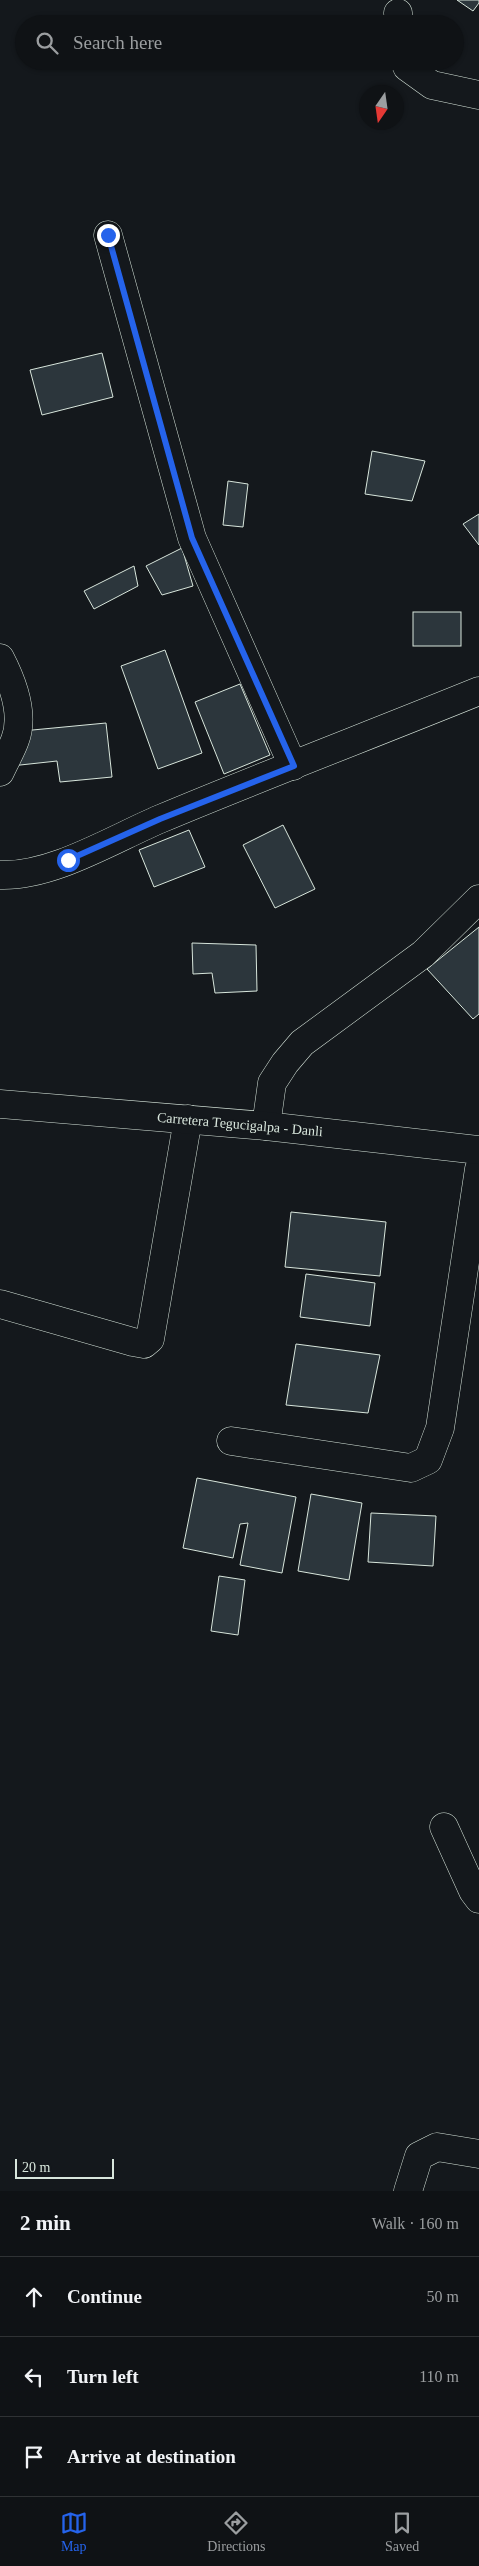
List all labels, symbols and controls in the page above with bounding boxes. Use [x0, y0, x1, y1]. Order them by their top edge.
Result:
search box [15, 15, 464, 70]
icon: search [33, 29, 61, 57]
text: Search here [73, 32, 162, 53]
north arrow [359, 85, 404, 130]
route end [97, 224, 120, 247]
route start [57, 849, 80, 872]
street label: Carretera Tegucigalpa - Danli [156, 1110, 324, 1139]
scale bar [15, 2156, 114, 2179]
text: 20 m [22, 2160, 50, 2175]
text: 2 min [20, 2211, 71, 2235]
text: Walk · 160 m [372, 2215, 459, 2232]
icon: ahead [20, 2283, 48, 2311]
text: Continue [67, 2286, 142, 2307]
text: 50 m [427, 2288, 459, 2305]
icon: left [20, 2363, 48, 2391]
text: Turn left [67, 2366, 139, 2387]
text: 110 m [419, 2368, 459, 2385]
icon: arrive [20, 2443, 48, 2471]
text: Arrive at destination [67, 2446, 236, 2467]
tab: Map [60, 2509, 88, 2555]
tab: Directions [207, 2509, 266, 2555]
tab: Saved [385, 2509, 419, 2555]

